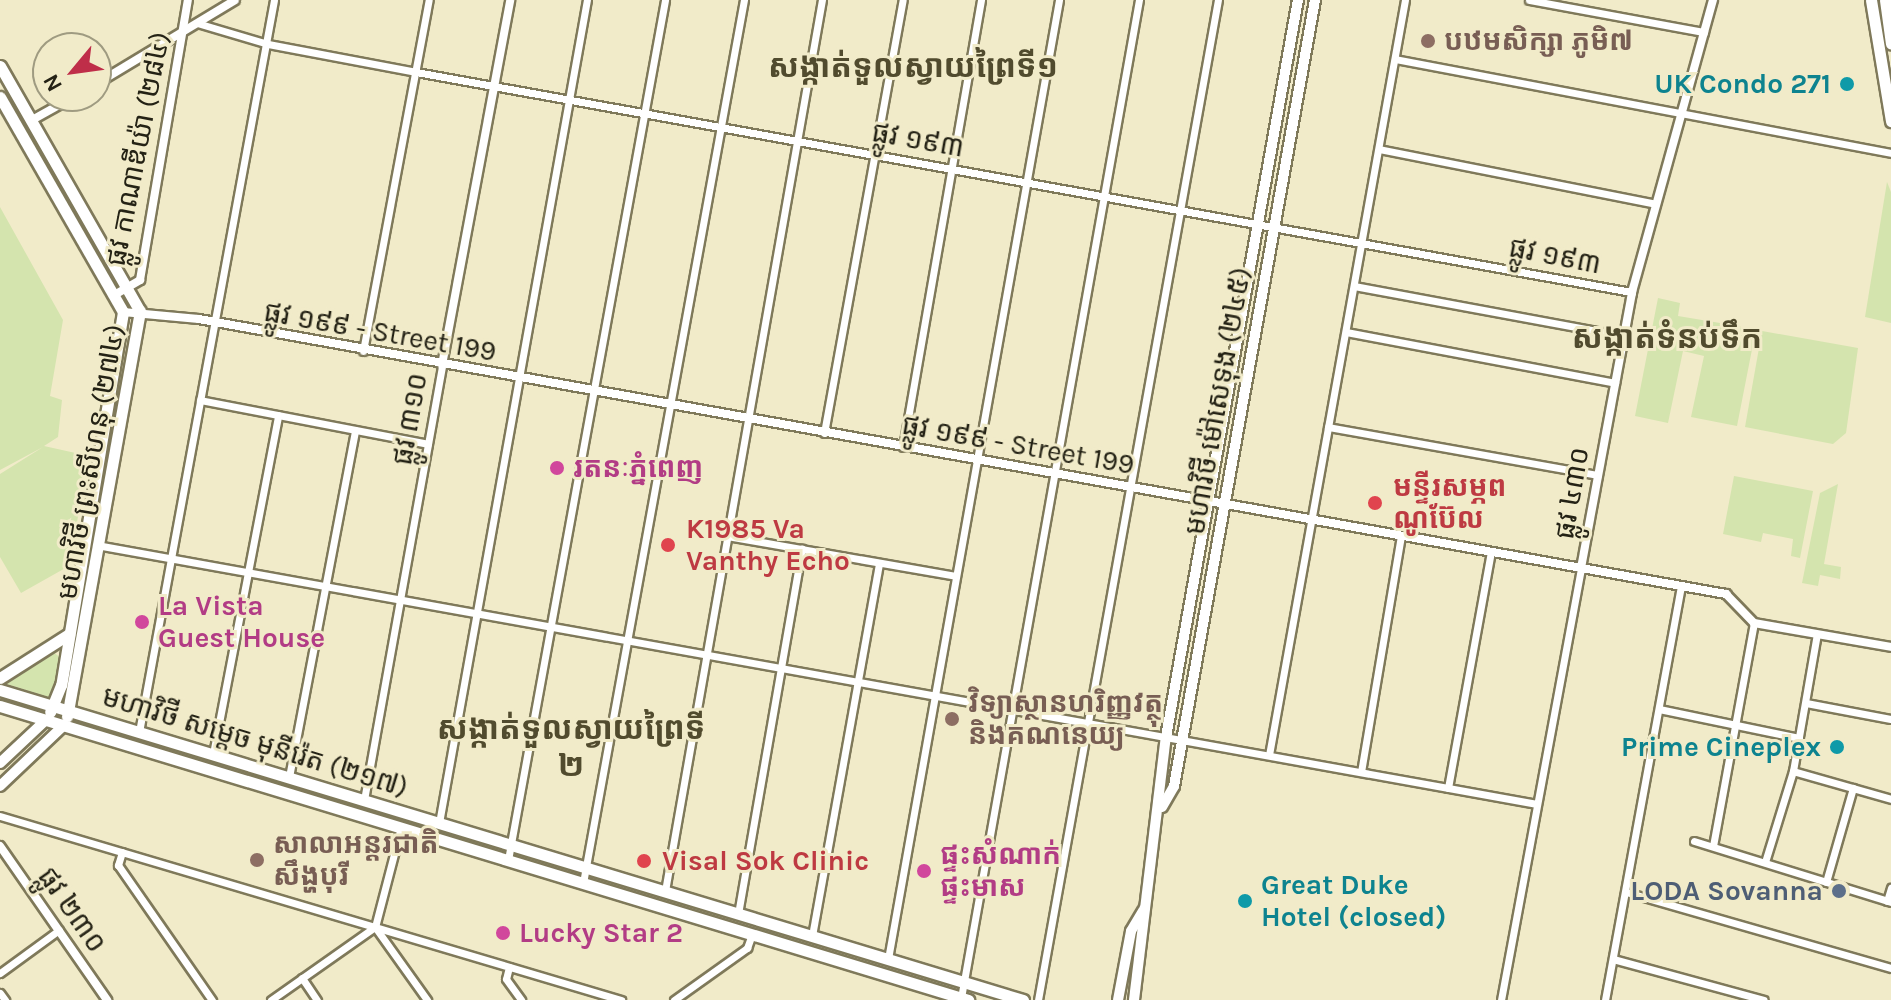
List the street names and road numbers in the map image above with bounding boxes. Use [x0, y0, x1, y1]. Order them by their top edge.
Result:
street label: ផ្លូវ កាណាឌីយ៉ា (២៨៤) [99, 29, 177, 269]
street label: ផ្លូវ ១៩៣ [869, 115, 967, 165]
street label: ផ្លូវ ១៩៣ [1506, 231, 1604, 281]
street label: មហាវិថី ម៉ៅសេទុង (២៤៥) [1178, 265, 1258, 537]
street label: ផ្លូវ ១៩៩ - Street 199 [261, 295, 499, 369]
street label: មហាវិថី ព្រះសីហនុ (២៧៤) [50, 322, 132, 602]
street label: ផ្លូវ ៣១០ [385, 370, 435, 468]
street label: ផ្លូវ ១៩៩ - Street 199 [899, 408, 1137, 482]
street label: ផ្លូវ ៤៣០ [1547, 444, 1597, 542]
street label: មហាវិថី សម្តេច មុនីរ៉េត (២១៧) [98, 679, 412, 805]
street label: ផ្លូវ ២៣០ [31, 861, 113, 959]

